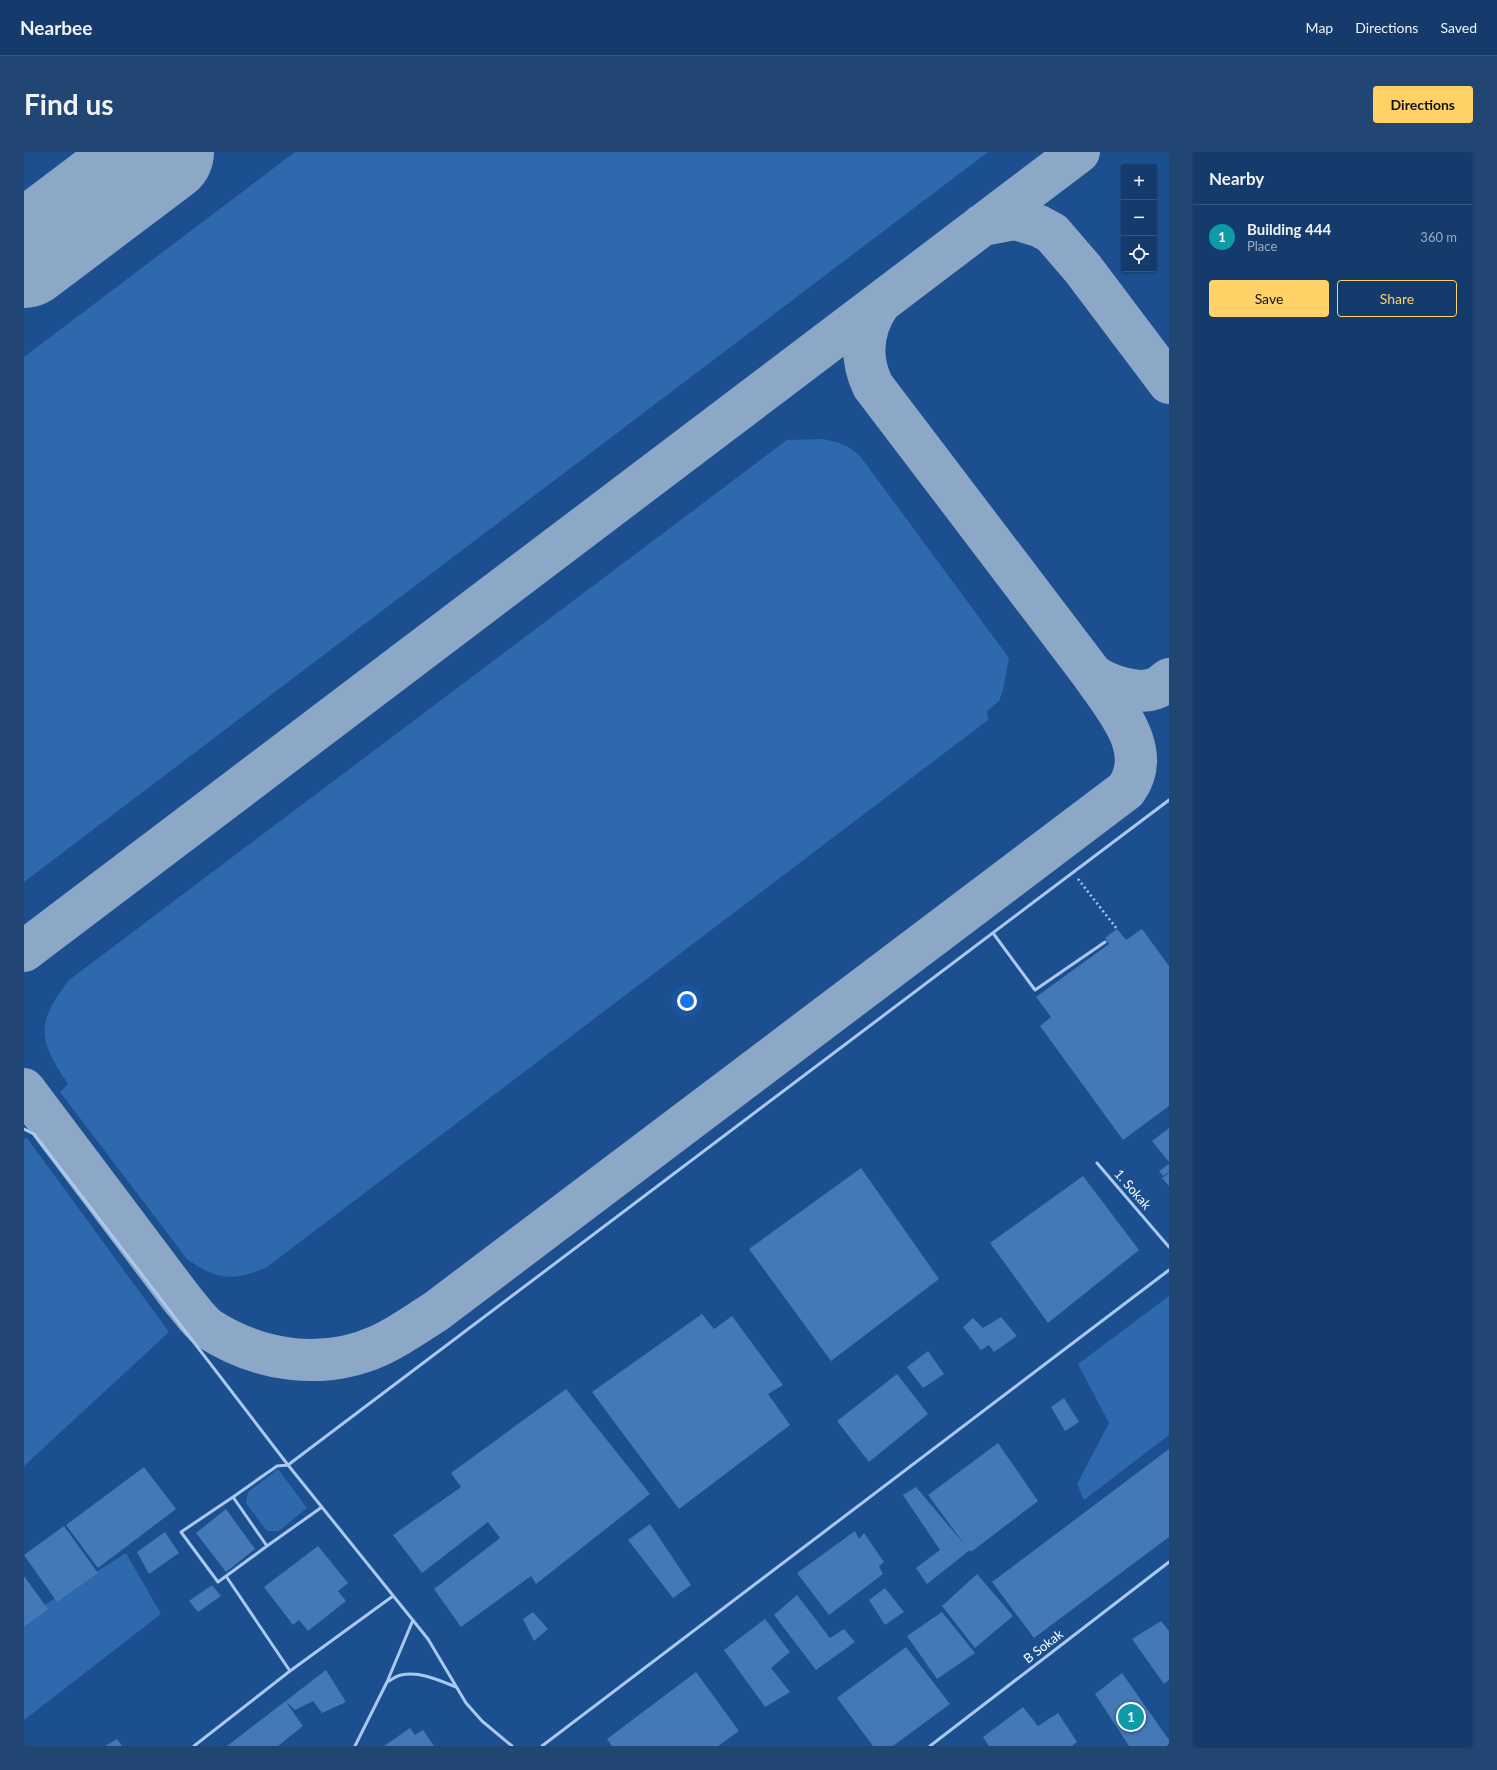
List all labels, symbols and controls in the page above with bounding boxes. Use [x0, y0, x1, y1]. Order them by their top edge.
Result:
text: Nearbee [20, 16, 92, 39]
text: Map [1306, 19, 1333, 36]
text: Directions [1355, 19, 1418, 36]
text: Saved [1440, 19, 1477, 36]
button: Directions [1373, 86, 1473, 123]
text: Find us [24, 87, 114, 121]
map controls [1121, 164, 1157, 272]
button: + [1121, 164, 1157, 200]
text: Nearby [1209, 168, 1264, 189]
button: − [1121, 200, 1157, 236]
text: Building 444 [1247, 220, 1331, 238]
text: 1 [1218, 229, 1226, 245]
text: 360 m [1420, 229, 1457, 245]
button: locate [1121, 236, 1157, 272]
text: Place [1247, 238, 1277, 254]
button: Save [1209, 280, 1329, 317]
button: Share [1337, 280, 1457, 317]
your location [677, 991, 697, 1011]
street label: 1. Sokak [1111, 1166, 1155, 1213]
street label: B Sokak [1020, 1625, 1066, 1666]
pin: 1 [1118, 1702, 1144, 1732]

